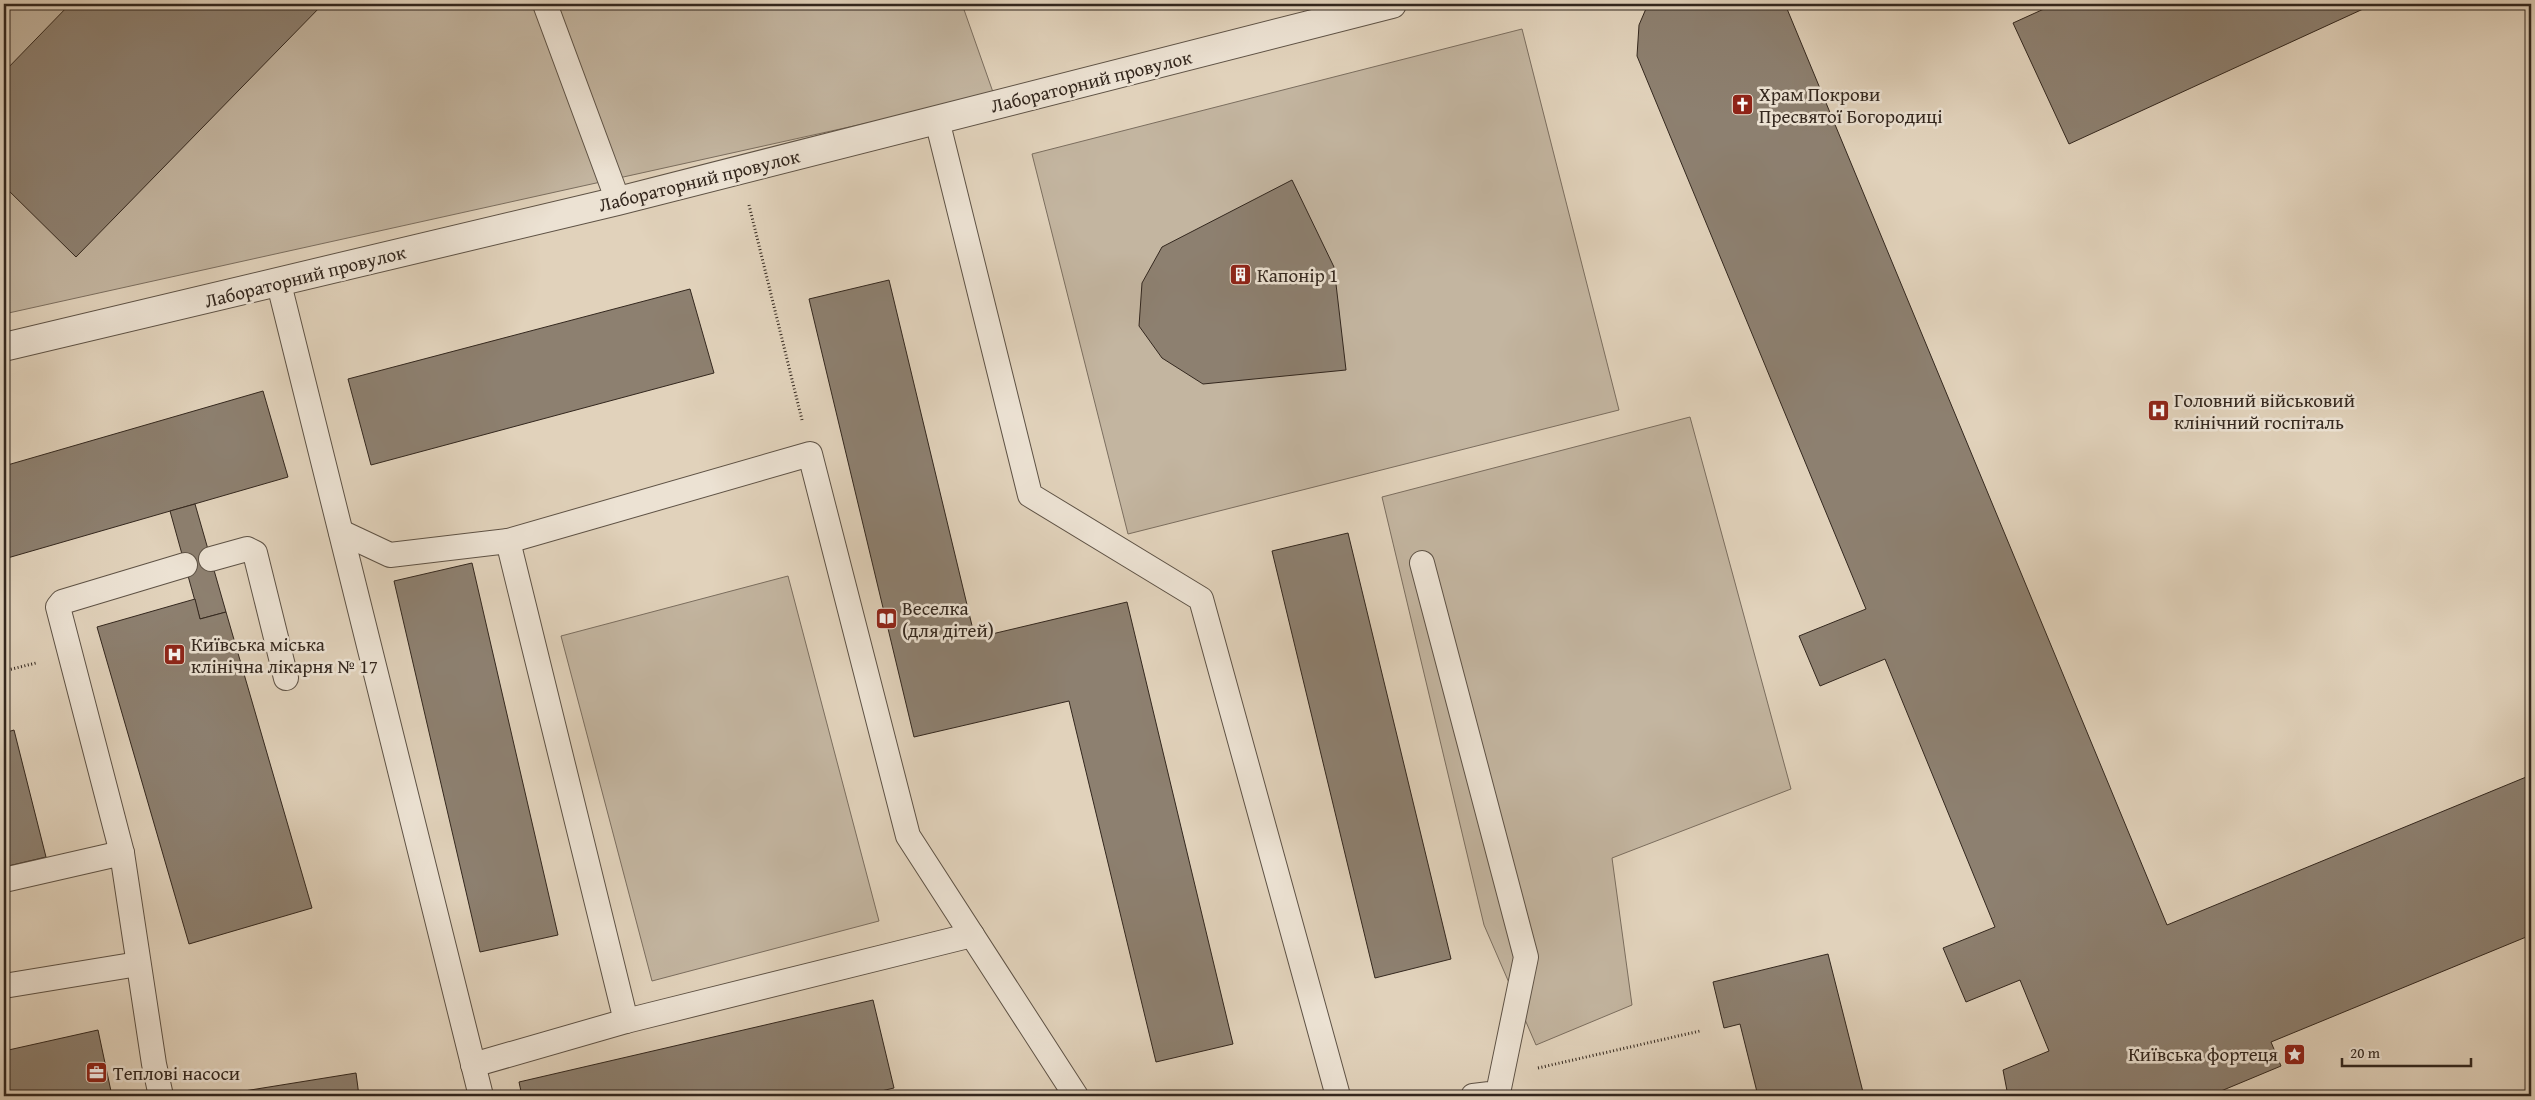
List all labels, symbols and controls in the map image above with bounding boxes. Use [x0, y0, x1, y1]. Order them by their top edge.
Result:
street label: Лабораторний провулок [987, 42, 1195, 120]
place label: Храм Покрови Пресвятої Богородиці [1759, 80, 1942, 130]
church icon: Храм Покрови Пресвятої Богородиці [1731, 93, 1755, 117]
street label: Лабораторний провулок [595, 141, 803, 219]
street label: Лабораторний провулок [201, 237, 409, 315]
place label: Капонір 1 [1257, 261, 1338, 289]
building icon: Капонір 1 [1229, 263, 1253, 287]
place label: Головний військовий клінічний госпіталь [2174, 386, 2355, 436]
hospital icon: Головний військовий клінічний госпіталь [2146, 399, 2170, 423]
place label: Веселка (для дітей) [902, 594, 994, 644]
library icon: Веселка (для дітей) [874, 607, 898, 631]
place label: Київська міська клінічна лікарня № 17 [191, 630, 378, 680]
hospital icon: Київська міська клінічна лікарня № 17 [163, 643, 187, 667]
scale bar [2342, 1035, 2471, 1067]
place label: Київська фортеця [2128, 1040, 2278, 1068]
place icon: Київська фортеця [2282, 1042, 2306, 1066]
text: 20 m [2350, 1042, 2381, 1063]
place label: Теплові насоси [113, 1059, 240, 1087]
office icon: Теплові насоси [85, 1061, 109, 1085]

